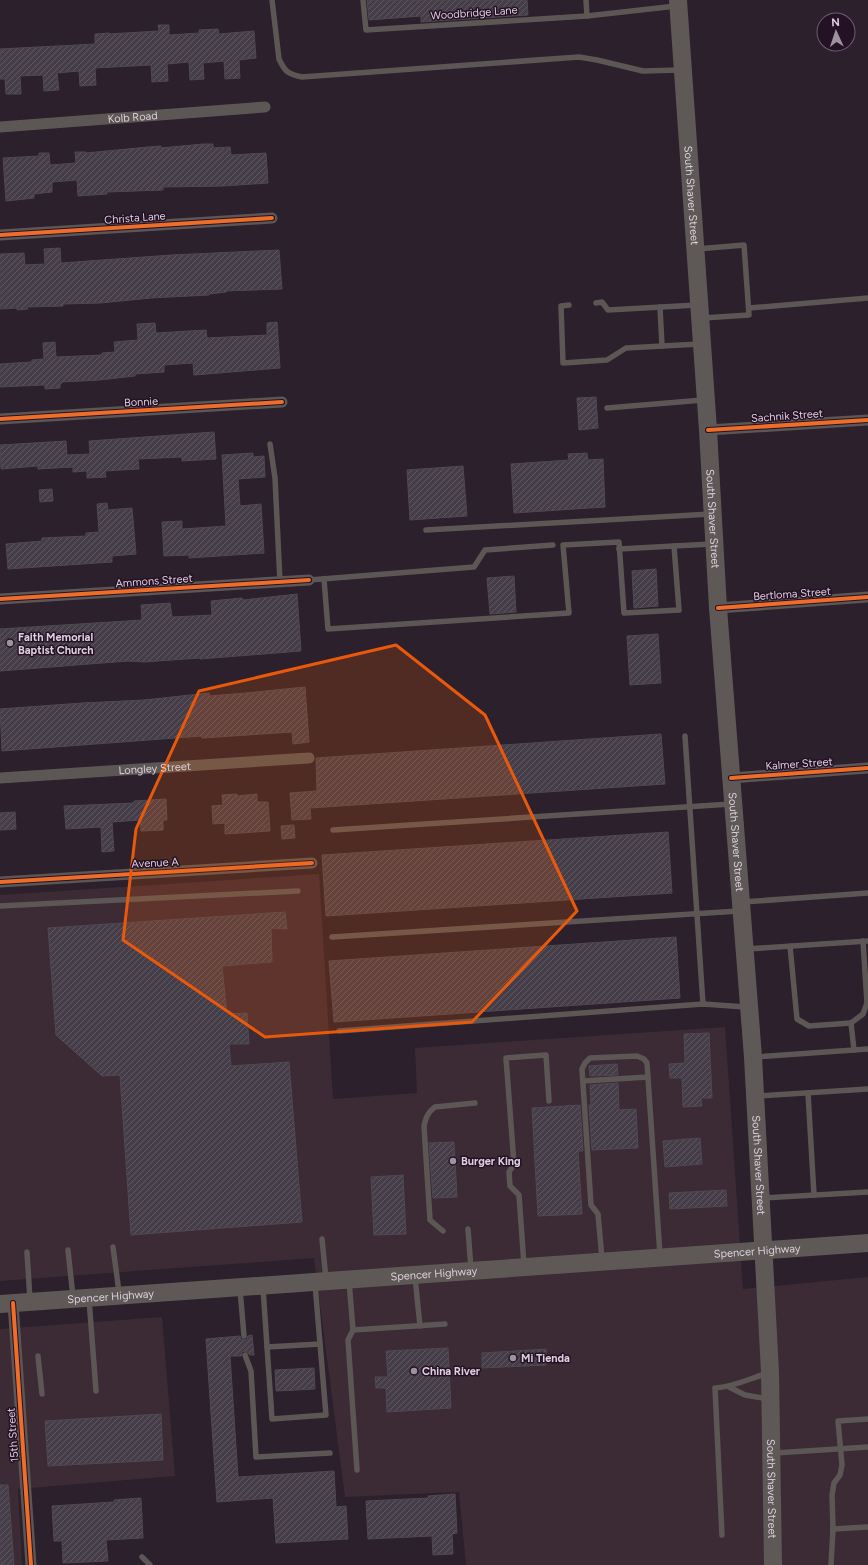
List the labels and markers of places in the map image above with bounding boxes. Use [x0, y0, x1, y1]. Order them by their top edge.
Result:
place label: Faith Memorial Baptist Church [18, 631, 94, 657]
marker: Faith Memorial Baptist Church [5, 638, 15, 648]
place label: Burger King [461, 1155, 521, 1168]
marker: Burger King [448, 1156, 458, 1166]
place label: Mi Tienda [521, 1352, 570, 1365]
marker: Mi Tienda [508, 1353, 518, 1363]
place label: China River [422, 1365, 481, 1378]
marker: China River [409, 1366, 419, 1376]

